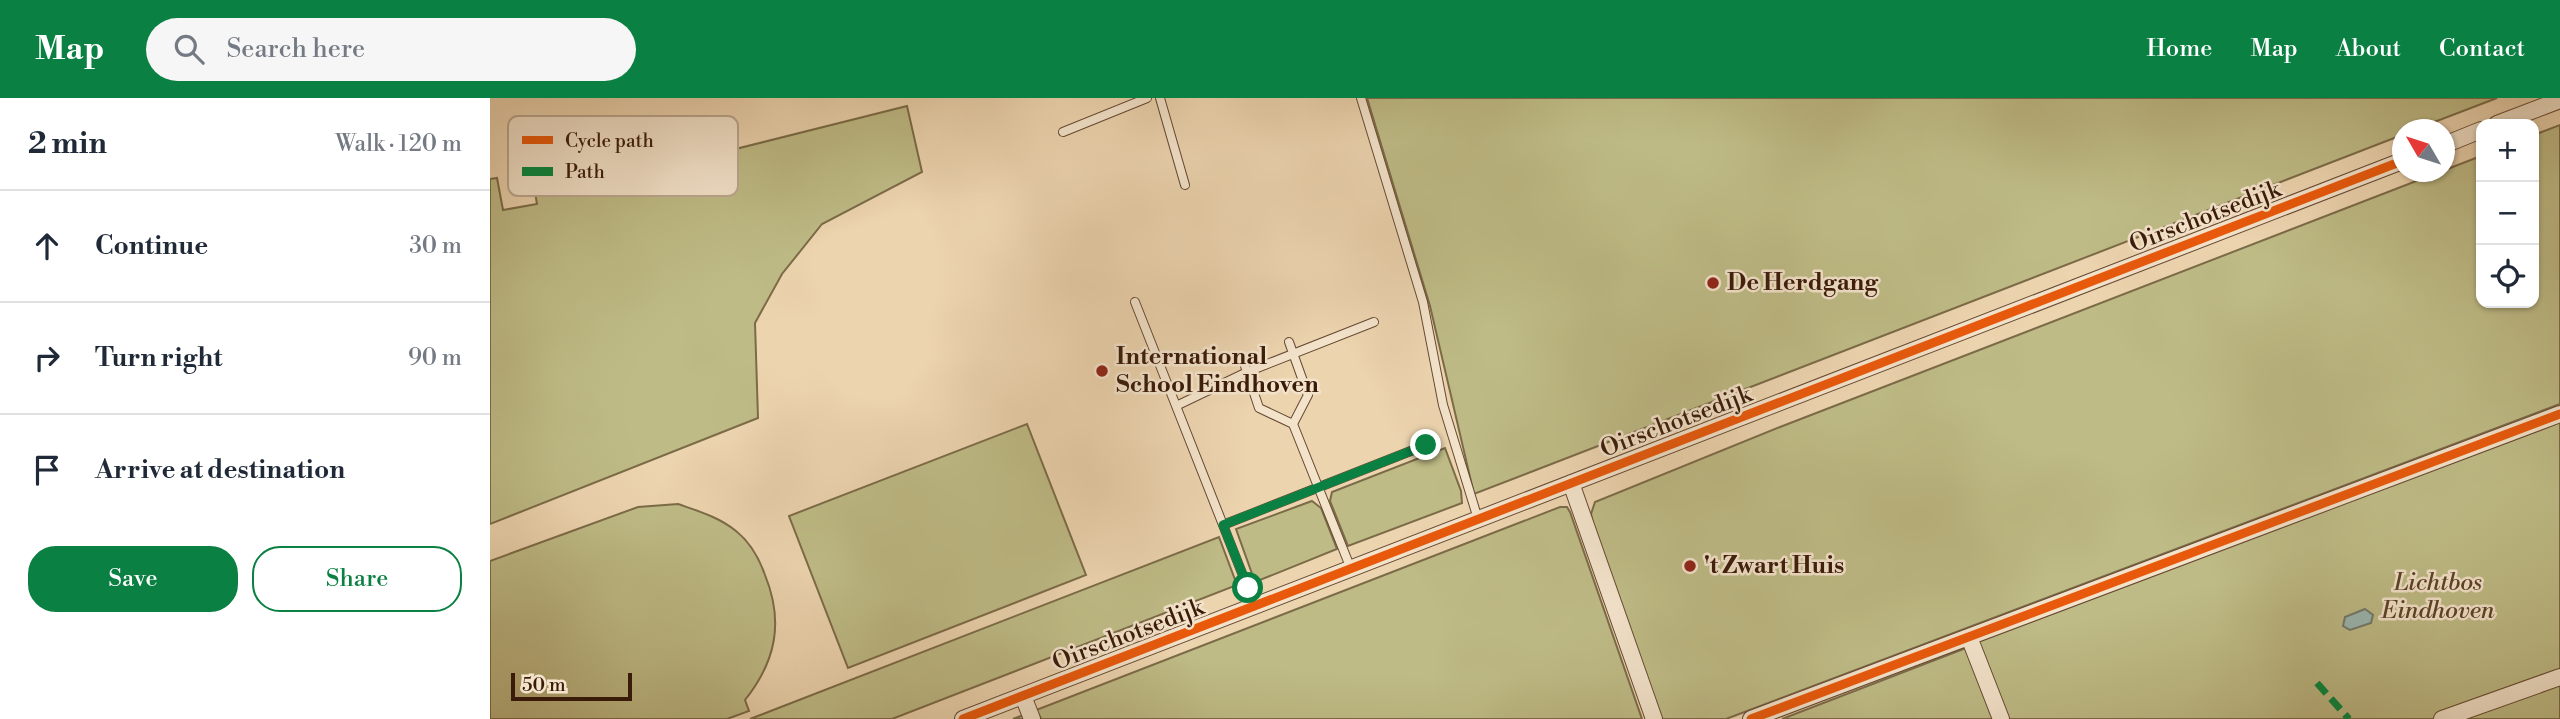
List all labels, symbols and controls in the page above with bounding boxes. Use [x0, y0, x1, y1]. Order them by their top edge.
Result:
search box [146, 18, 636, 81]
text: Map [35, 29, 104, 70]
icon: search [170, 30, 208, 68]
text: Search here [226, 33, 365, 65]
text: Home [2147, 34, 2212, 64]
text: Map [2250, 34, 2298, 64]
text: About [2336, 34, 2401, 64]
text: Contact [2439, 34, 2525, 64]
legend [508, 116, 738, 196]
north arrow [2392, 119, 2455, 182]
map controls [2476, 119, 2539, 308]
button: + [2476, 119, 2539, 182]
text: 2 min [28, 125, 107, 163]
text: Cycle path [565, 129, 654, 153]
text: Walk · 120 m [335, 130, 462, 158]
text: Path [565, 160, 605, 184]
street label: Oirschotsedijk [2125, 174, 2286, 260]
button: − [2476, 182, 2539, 245]
icon: ahead [28, 227, 66, 265]
text: Continue [95, 230, 208, 262]
text: 30 m [409, 232, 462, 260]
button: locate [2476, 245, 2539, 308]
place label: De Herdgang [1727, 268, 1879, 298]
marker: De Herdgang [1705, 275, 1721, 291]
icon: right [28, 339, 66, 377]
text: Turn right [95, 342, 223, 374]
place label: International School Eindhoven [1116, 342, 1319, 400]
text: 90 m [408, 344, 462, 372]
marker: International School Eindhoven [1094, 363, 1110, 379]
street label: Oirschotsedijk [1596, 379, 1757, 465]
route end [1410, 429, 1441, 460]
icon: arrive [28, 451, 66, 489]
text: Arrive at destination [95, 454, 345, 486]
button: Save [28, 546, 238, 612]
button: Share [252, 546, 462, 612]
place label: 't Zwart Huis [1704, 551, 1844, 581]
marker: 't Zwart Huis [1682, 558, 1698, 574]
park label: Lichtbos Eindhoven [2381, 568, 2495, 626]
route start [1232, 572, 1263, 603]
street label: Oirschotsedijk [1048, 592, 1209, 678]
scale bar [511, 670, 632, 702]
text: 50 m [522, 673, 566, 697]

